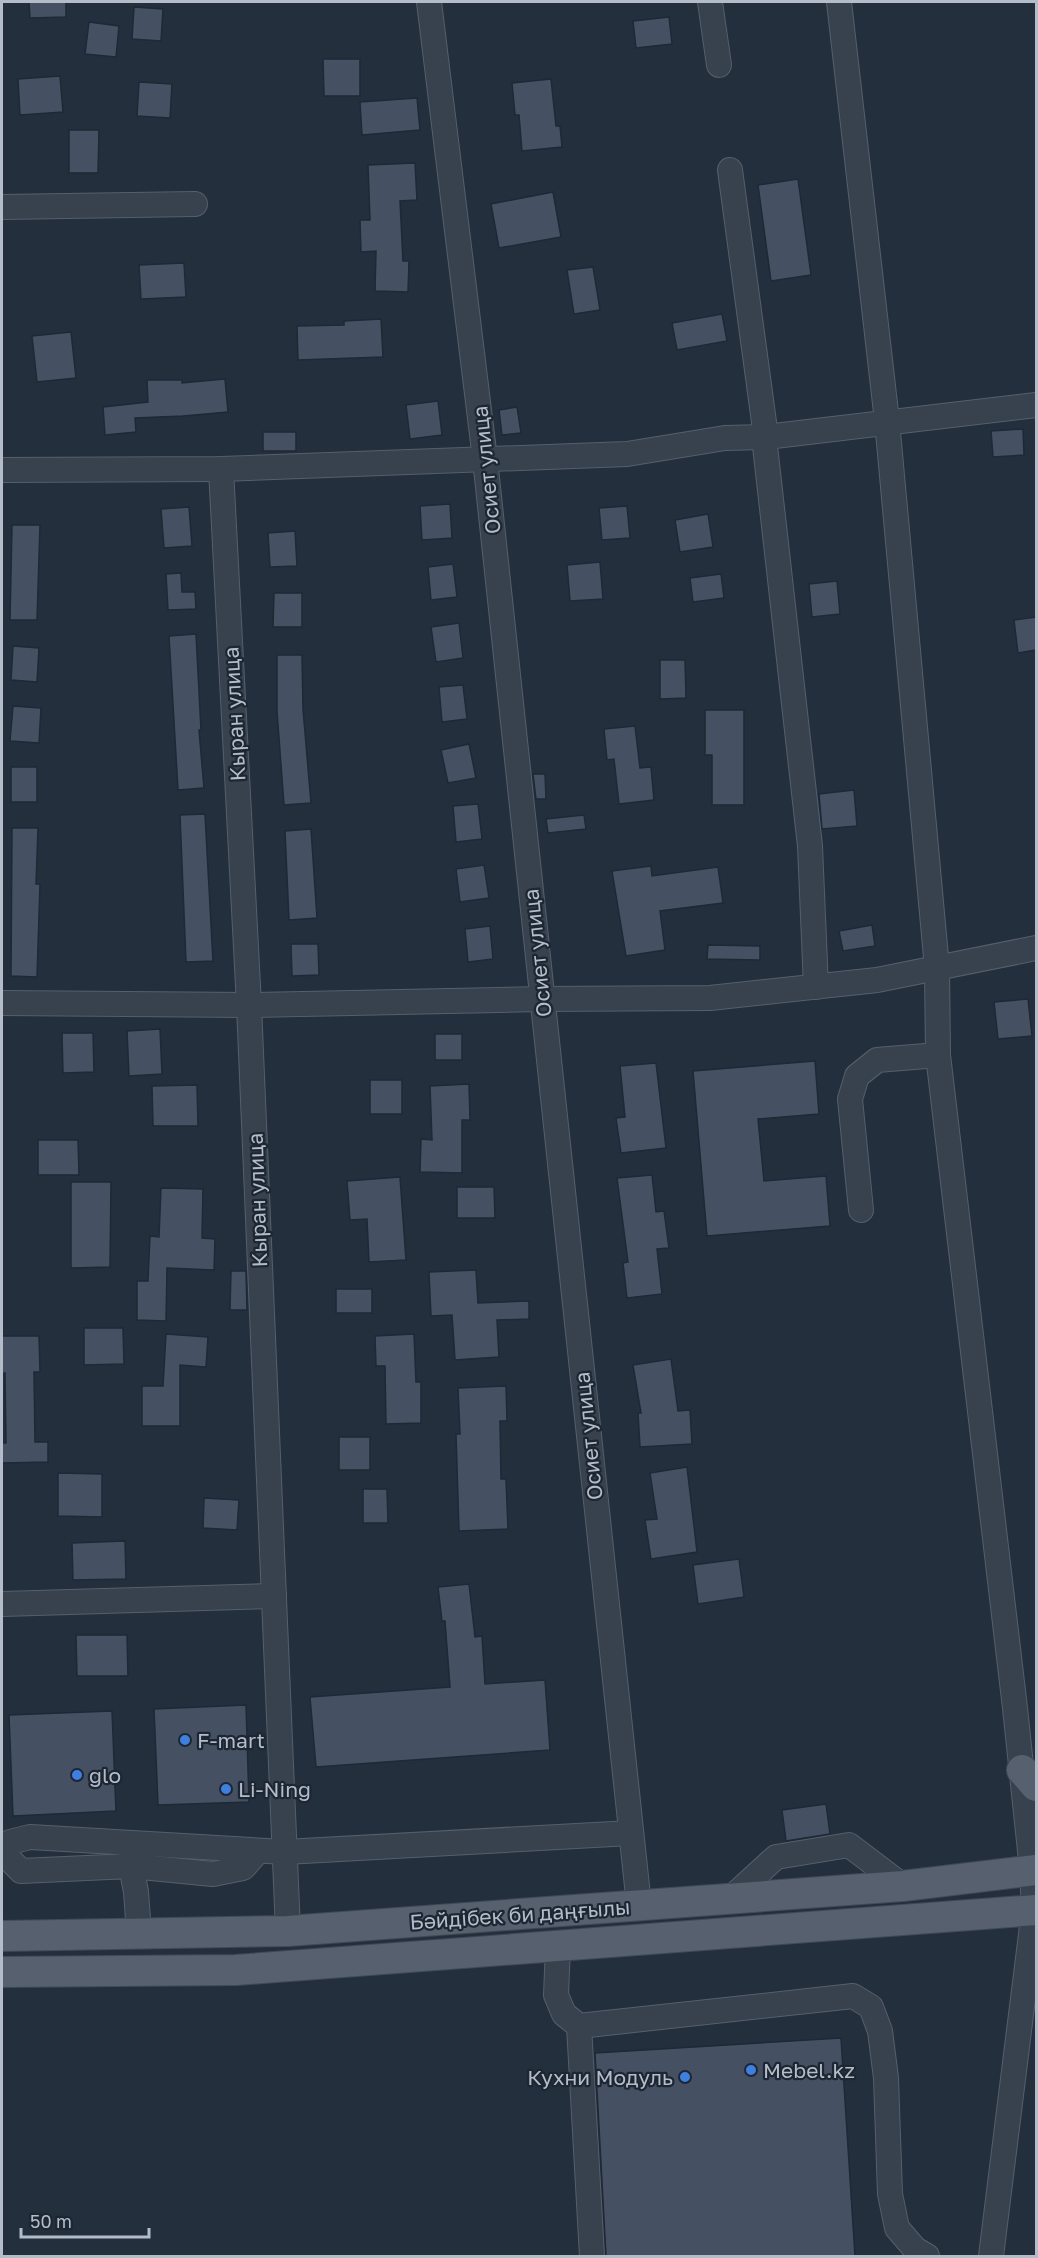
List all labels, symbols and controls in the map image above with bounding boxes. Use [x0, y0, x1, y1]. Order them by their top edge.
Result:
street label: Осиет улица [466, 405, 506, 535]
street label: Кыран улица [218, 646, 250, 782]
street label: Осиет улица [517, 888, 557, 1018]
street label: Кыран улица [242, 1132, 272, 1268]
street label: Осиет улица [568, 1371, 608, 1501]
place label: F-mart [197, 1727, 265, 1753]
marker: F-mart [178, 1733, 192, 1747]
place label: glo [89, 1762, 121, 1788]
marker: glo [70, 1768, 84, 1782]
place label: Li-Ning [238, 1776, 311, 1802]
marker: Li-Ning [219, 1782, 233, 1796]
street label: Бәйдібек би даңғылы [409, 1893, 631, 1935]
place label: Mebel.kz [763, 2057, 855, 2083]
marker: Mebel.kz [744, 2063, 758, 2077]
place label: Кухни Модуль [527, 2064, 673, 2090]
marker: Кухни Модуль [678, 2070, 692, 2084]
scale bar [21, 2201, 148, 2239]
text: 50 m [30, 2210, 72, 2232]

